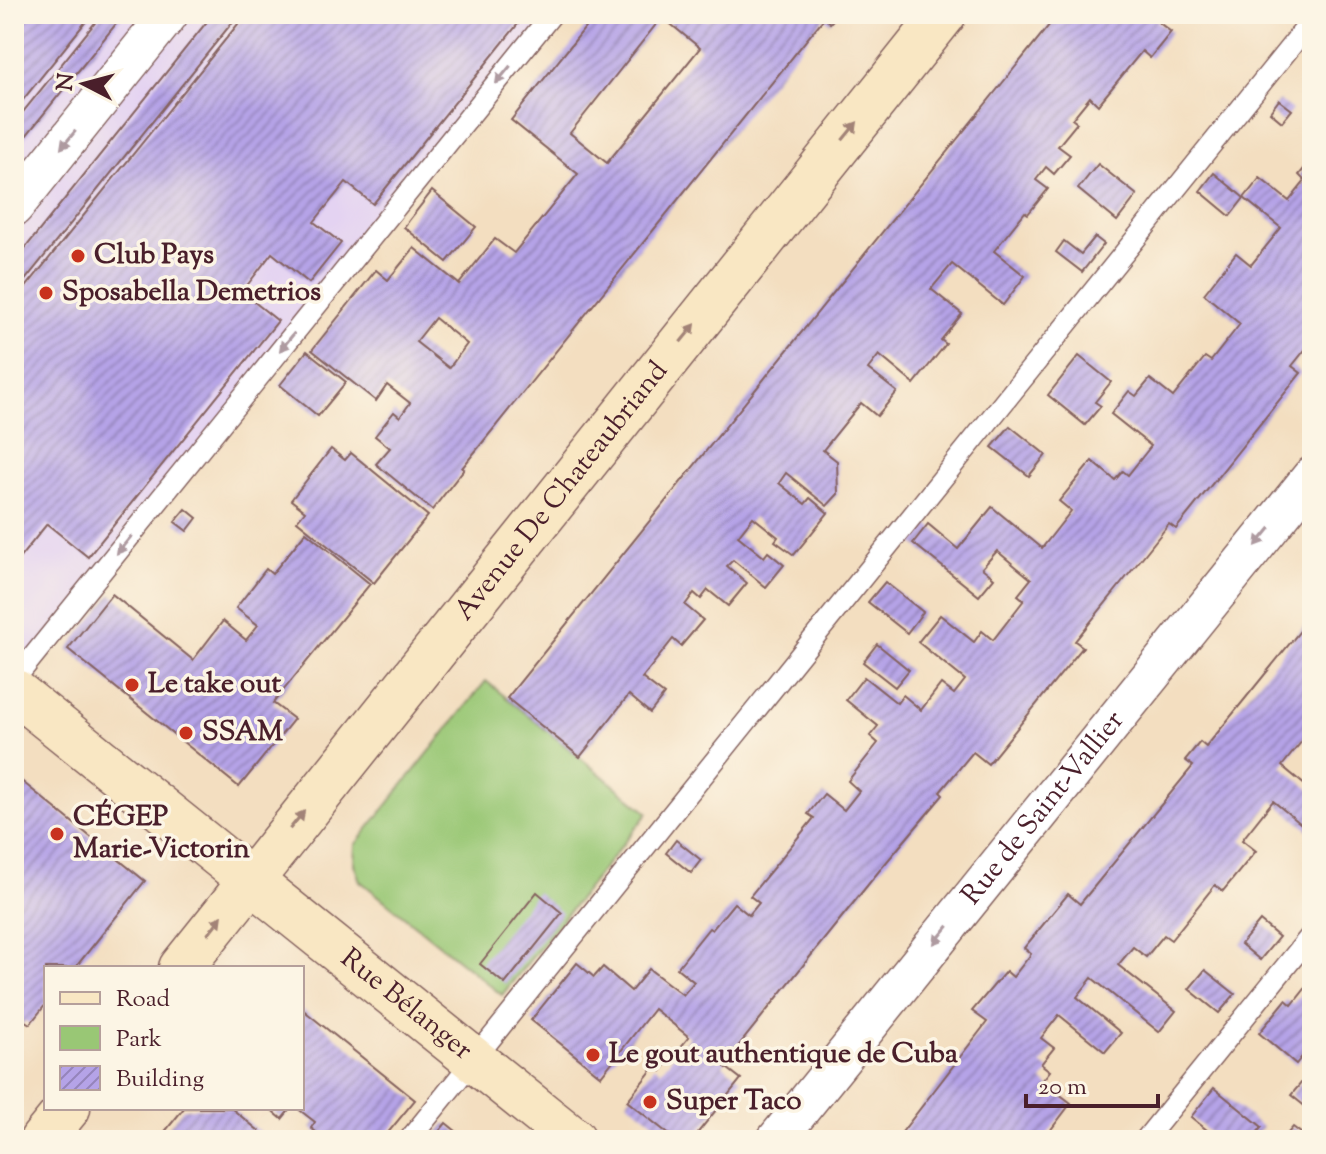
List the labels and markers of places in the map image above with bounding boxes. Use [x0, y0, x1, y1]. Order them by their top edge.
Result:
place label: Club Pays [94, 236, 214, 276]
marker: Club Pays [69, 247, 87, 265]
place label: Sposabella Demetrios [62, 273, 321, 313]
marker: Sposabella Demetrios [37, 284, 55, 302]
place label: Le take out [148, 665, 282, 705]
marker: Le take out [123, 676, 141, 694]
place label: SSAM [202, 713, 283, 753]
marker: SSAM [177, 724, 195, 742]
place label: CÉGEP Marie-Victorin [73, 798, 250, 870]
marker: CÉGEP Marie-Victorin [48, 825, 66, 843]
place label: Le gout authentique de Cuba [609, 1035, 958, 1075]
marker: Le gout authentique de Cuba [584, 1046, 602, 1064]
place label: Super Taco [666, 1082, 802, 1122]
marker: Super Taco [641, 1093, 659, 1111]

